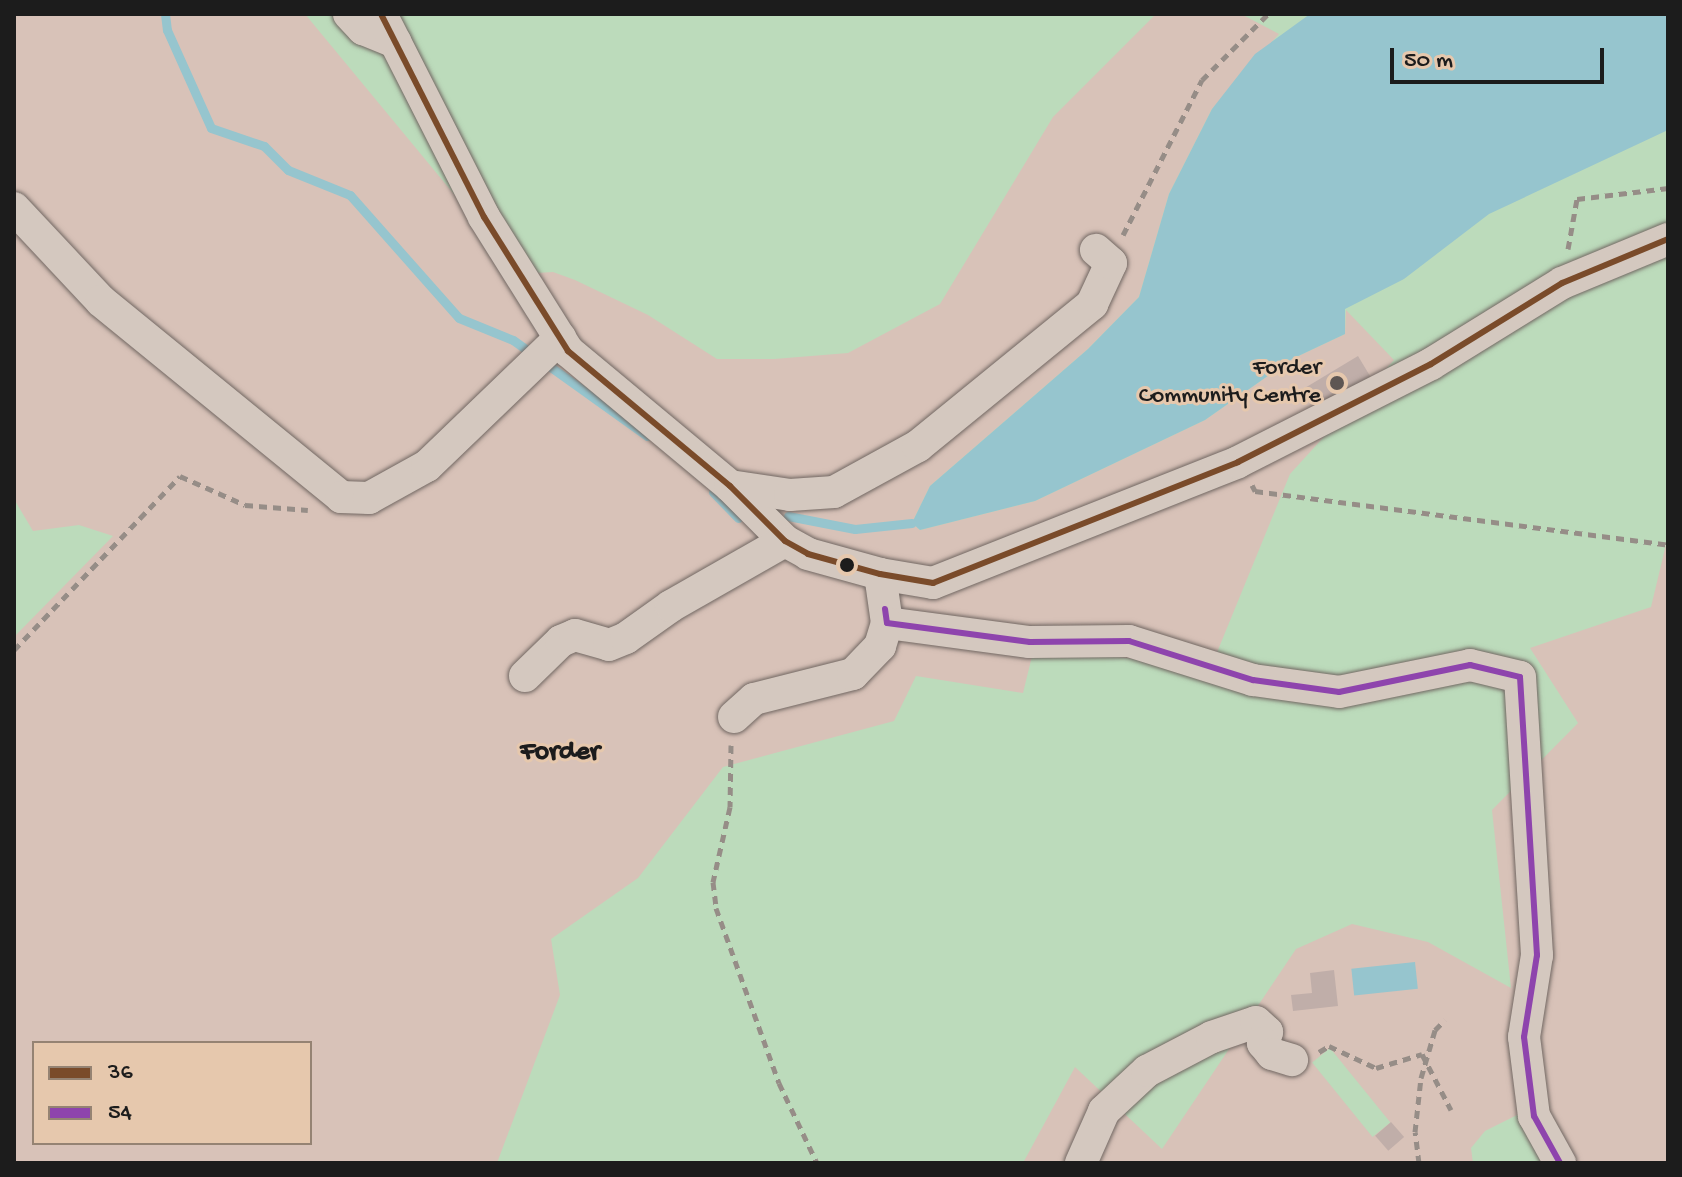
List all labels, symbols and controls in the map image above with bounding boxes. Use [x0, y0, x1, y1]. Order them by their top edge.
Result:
scale bar [1394, 32, 1608, 82]
text: 50 m [1404, 47, 1453, 76]
place label: Forder Community Centre [1139, 355, 1321, 411]
marker: Forder Community Centre [1328, 374, 1346, 392]
unlabelled marker [839, 557, 855, 573]
district label: Forder [520, 736, 600, 770]
legend [32, 1041, 312, 1145]
text: 36 [108, 1059, 133, 1088]
text: 54 [108, 1099, 132, 1128]

